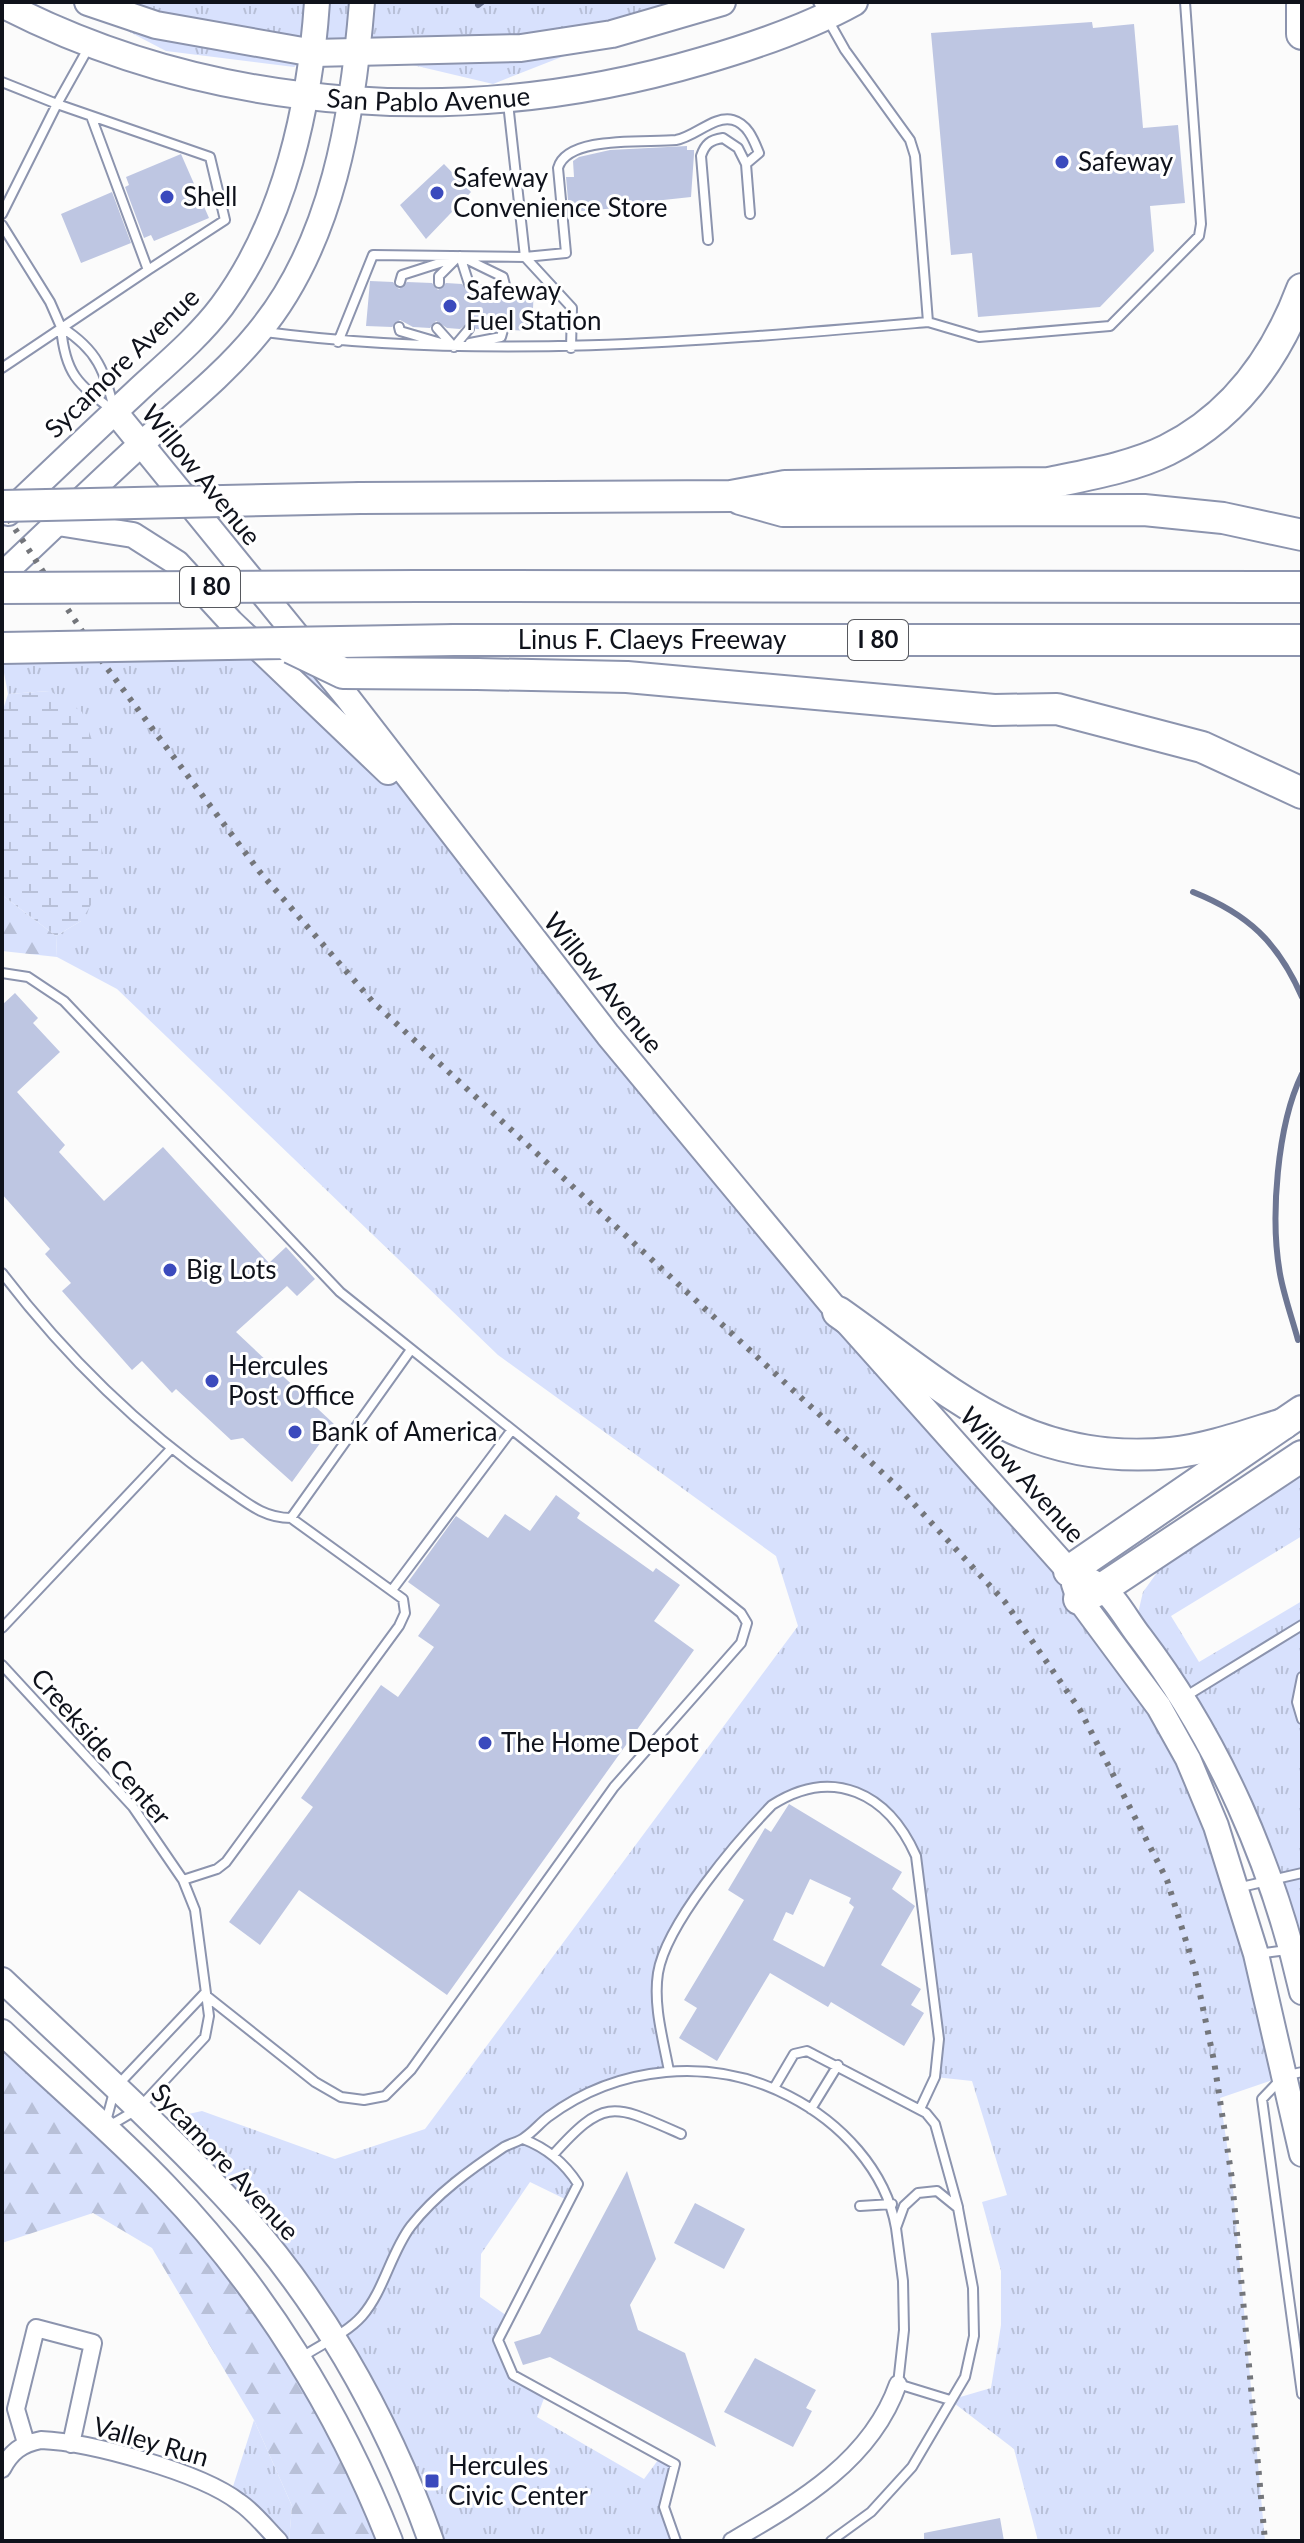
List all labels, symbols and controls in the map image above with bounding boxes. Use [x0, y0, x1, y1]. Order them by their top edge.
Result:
street label: San Pablo Avenue [326, 79, 532, 117]
place label: Safeway [1078, 145, 1174, 177]
marker: Safeway [1053, 153, 1071, 171]
place label: Safeway Convenience Store [453, 161, 668, 223]
place label: Shell [183, 180, 237, 212]
marker: Safeway Convenience Store [428, 184, 446, 202]
marker: Shell [158, 188, 176, 206]
place label: Safeway Fuel Station [466, 274, 602, 336]
street label: Sycamore Avenue [37, 280, 205, 444]
marker: Safeway Fuel Station [441, 297, 459, 315]
street label: Willow Avenue [135, 398, 268, 551]
road number: I 80 [180, 567, 240, 607]
road number: I 80 [848, 620, 908, 660]
street label: Linus F. Claeys Freeway [518, 623, 787, 655]
street label: Willow Avenue [537, 906, 670, 1059]
place label: Big Lots [186, 1253, 276, 1285]
marker: Big Lots [161, 1261, 179, 1279]
place label: Hercules Post Office [228, 1349, 355, 1411]
marker: Hercules Post Office [203, 1372, 221, 1390]
street label: Willow Avenue [953, 1400, 1092, 1549]
place label: Bank of America [311, 1415, 497, 1447]
marker: Bank of America [286, 1423, 304, 1441]
street label: Creekside Center [25, 1662, 179, 1832]
place label: The Home Depot [501, 1726, 699, 1758]
marker: The Home Depot [476, 1734, 494, 1752]
street label: Sycamore Avenue [145, 2076, 306, 2246]
street label: Valley Run [90, 2409, 213, 2473]
place label: Hercules Civic Center [448, 2449, 588, 2511]
marker: Hercules Civic Center [423, 2472, 441, 2490]

